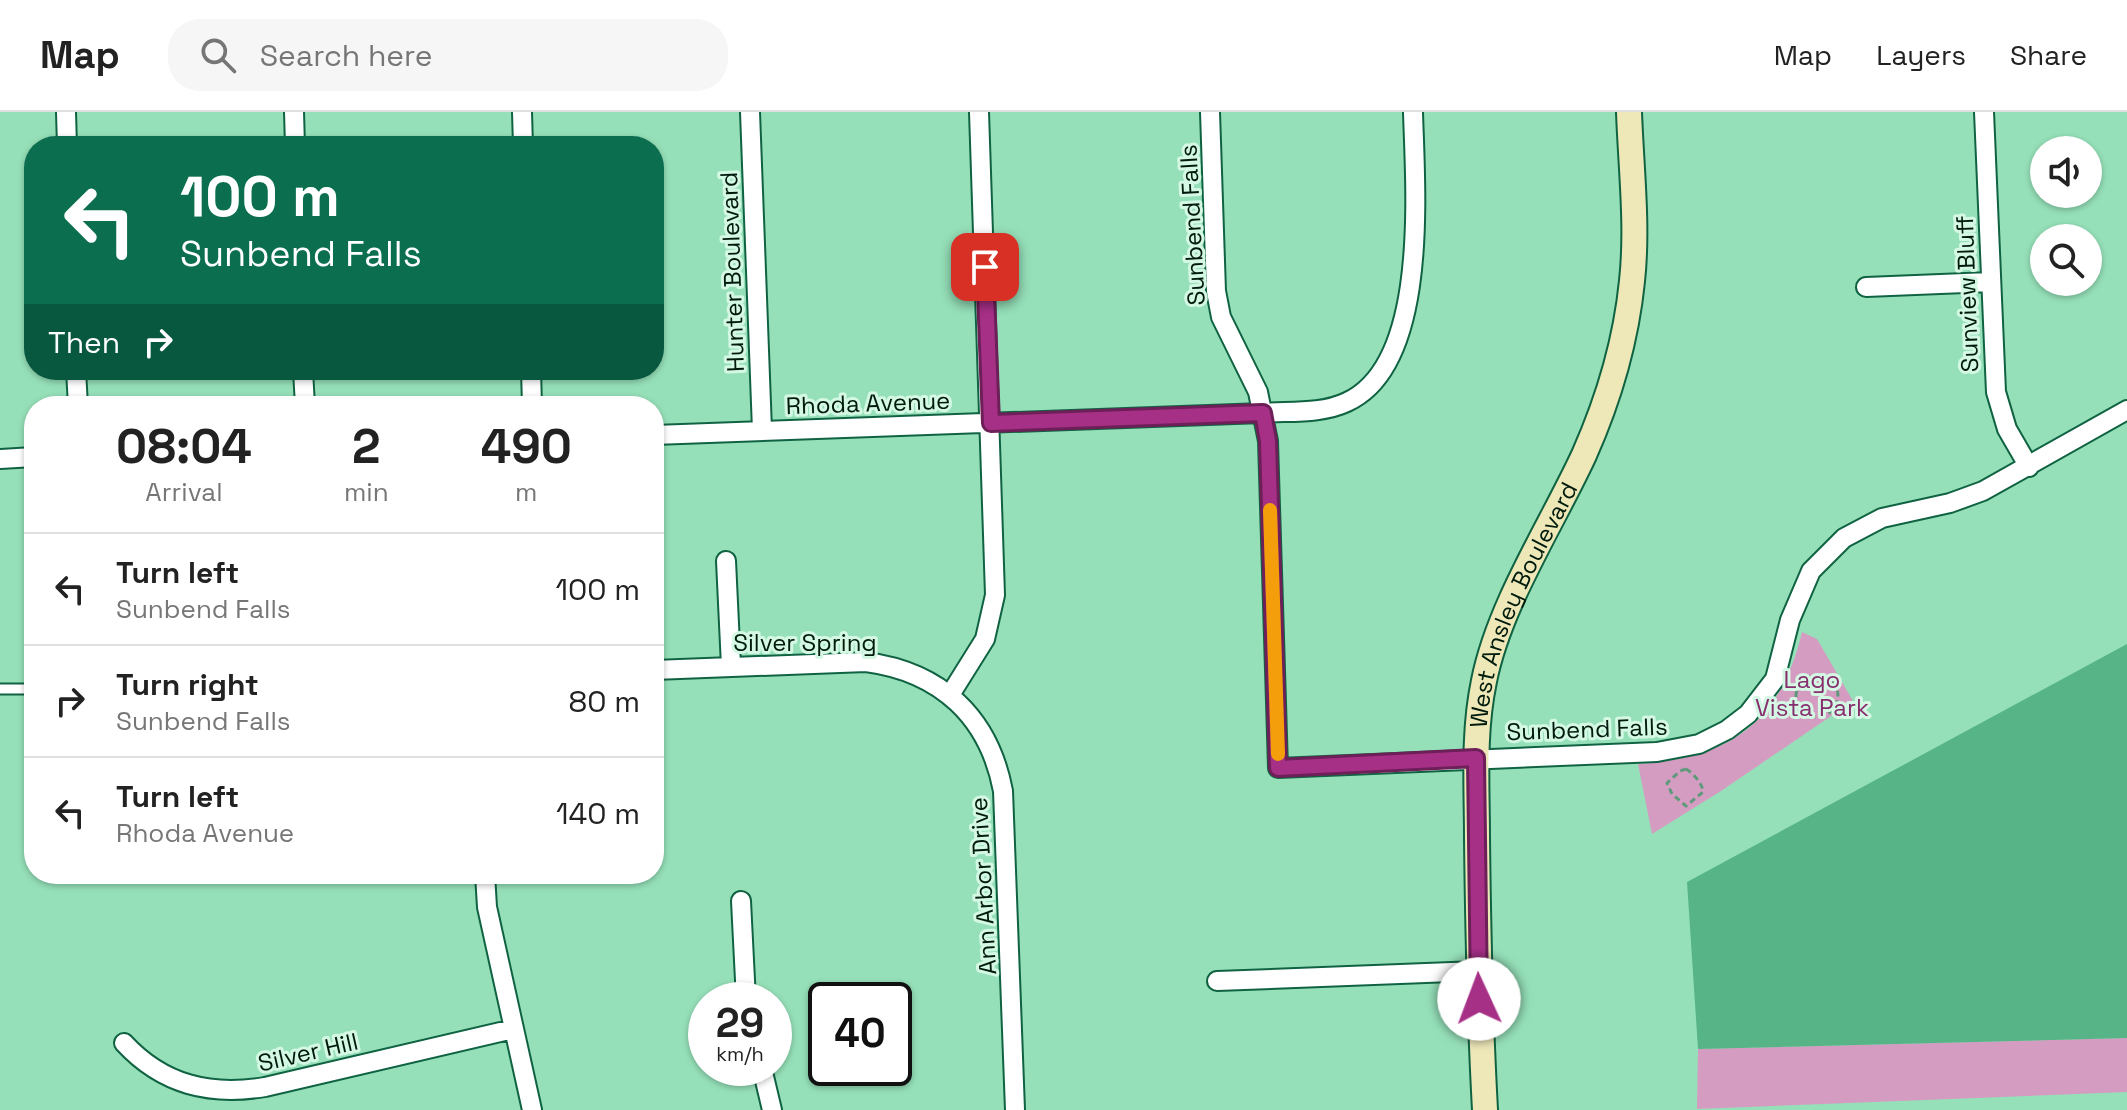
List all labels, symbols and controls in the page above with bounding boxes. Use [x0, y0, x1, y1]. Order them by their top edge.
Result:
search box [168, 19, 728, 91]
text: Map [40, 31, 120, 79]
icon: search [196, 33, 240, 77]
text: Search here [260, 36, 433, 75]
text: Map [1774, 37, 1832, 73]
text: Layers [1876, 37, 1966, 73]
text: Share [2010, 37, 2087, 73]
map controls [2030, 136, 2102, 296]
button: sound [2030, 136, 2102, 208]
street label: Sunbend Falls [1172, 144, 1212, 306]
text: 100 m [180, 161, 340, 232]
icon: left [48, 168, 152, 272]
street label: Hunter Boulevard [713, 171, 751, 373]
street label: Sunview Bluff [1949, 215, 1985, 373]
button: search [2030, 224, 2102, 296]
text: Sunbend Falls [180, 231, 422, 277]
pin [951, 233, 1019, 301]
icon: arrive [963, 245, 1007, 289]
icon: right [136, 320, 180, 364]
text: Then [48, 323, 120, 362]
street label: Rhoda Avenue [785, 385, 951, 421]
text: 08:04 [116, 416, 252, 477]
text: 2 [352, 416, 381, 477]
text: 490 [481, 416, 572, 477]
text: Arrival [145, 475, 223, 509]
text: min [344, 475, 389, 509]
text: m [515, 475, 537, 509]
street label: West Ansley Boulevard [1462, 477, 1584, 729]
text: Turn left [116, 553, 239, 592]
icon: left [48, 567, 92, 611]
text: 100 m [555, 570, 640, 609]
text: Sunbend Falls [116, 592, 291, 626]
street label: Silver Spring [733, 627, 877, 658]
park label: Lago Vista Park [1755, 664, 1869, 723]
text: Turn right [116, 665, 259, 704]
icon: right [48, 679, 92, 723]
text: 80 m [569, 682, 640, 721]
text: Sunbend Falls [116, 704, 291, 738]
street label: Sunbend Falls [1506, 711, 1668, 747]
text: Turn left [116, 777, 239, 816]
icon: left [48, 791, 92, 835]
text: 140 m [556, 794, 640, 833]
street label: Ann Arbor Drive [963, 797, 1003, 975]
text: Rhoda Avenue [116, 816, 294, 850]
position arrow [1437, 957, 1521, 1041]
speed limit sign: 40 [808, 982, 912, 1086]
text: 29 [716, 998, 764, 1049]
street label: Silver Hill [255, 1025, 361, 1079]
text: km/h [716, 1041, 764, 1067]

